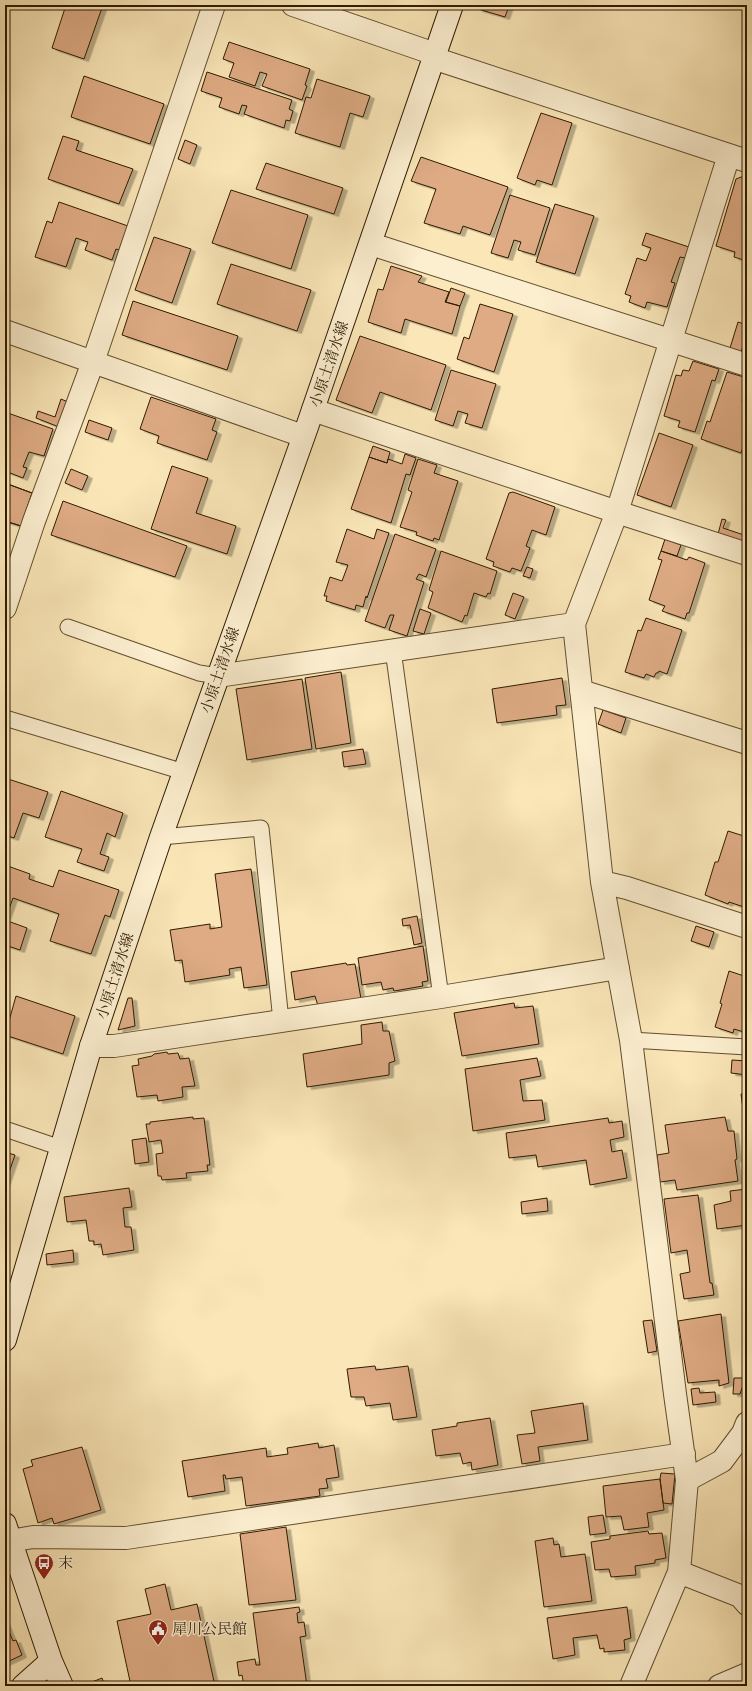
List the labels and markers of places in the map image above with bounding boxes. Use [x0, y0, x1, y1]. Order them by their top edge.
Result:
bus stop icon: 末 [33, 1552, 55, 1580]
place label: 末 [58, 1554, 73, 1573]
public building icon: 犀川公民館 [147, 1618, 169, 1646]
place label: 犀川公民館 [172, 1620, 247, 1639]

